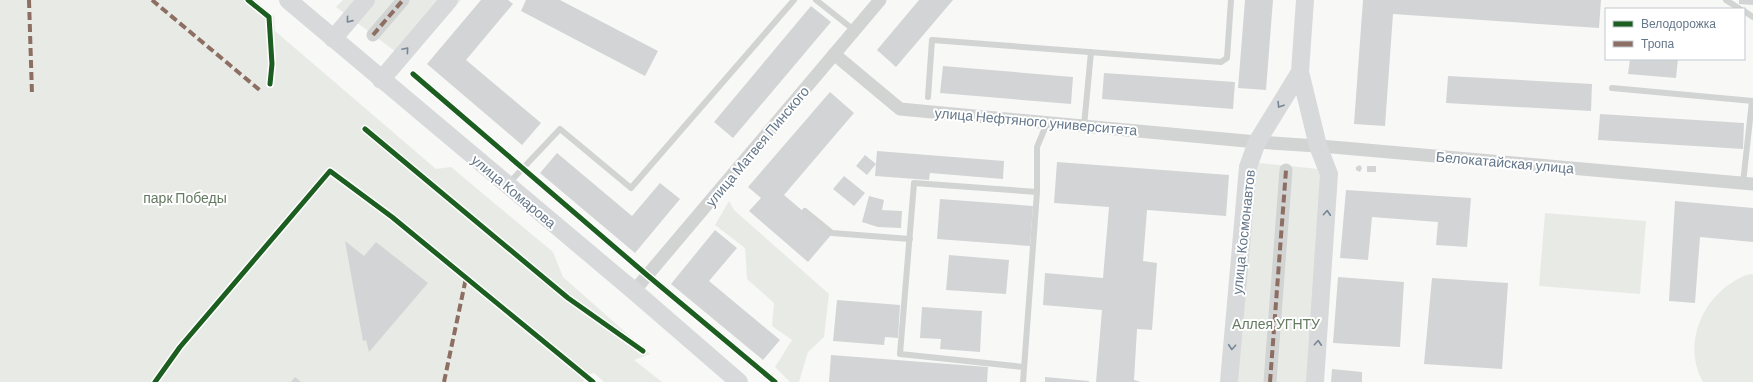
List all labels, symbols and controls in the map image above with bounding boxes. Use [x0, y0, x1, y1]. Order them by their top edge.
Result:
legend [1605, 8, 1745, 60]
one-way arrow [347, 15, 354, 22]
text: Велодорожка [1641, 16, 1716, 31]
text: Тропа [1641, 36, 1675, 51]
one-way arrow [402, 48, 409, 55]
street label: улица Матвея Пинского [702, 82, 812, 210]
one-way arrow [1277, 101, 1284, 108]
street label: улица Нефтяного университета [934, 104, 1138, 138]
street label: Белокатайская улица [1435, 147, 1575, 177]
street label: улица Комарова [468, 151, 560, 231]
street label: улица Космонавтов [1228, 169, 1258, 295]
park label: парк Победы [143, 189, 227, 206]
one-way arrow [1322, 210, 1331, 216]
park label: Аллея УГНТУ [1232, 315, 1320, 332]
one-way arrow [1313, 340, 1322, 346]
one-way arrow [1227, 344, 1236, 350]

